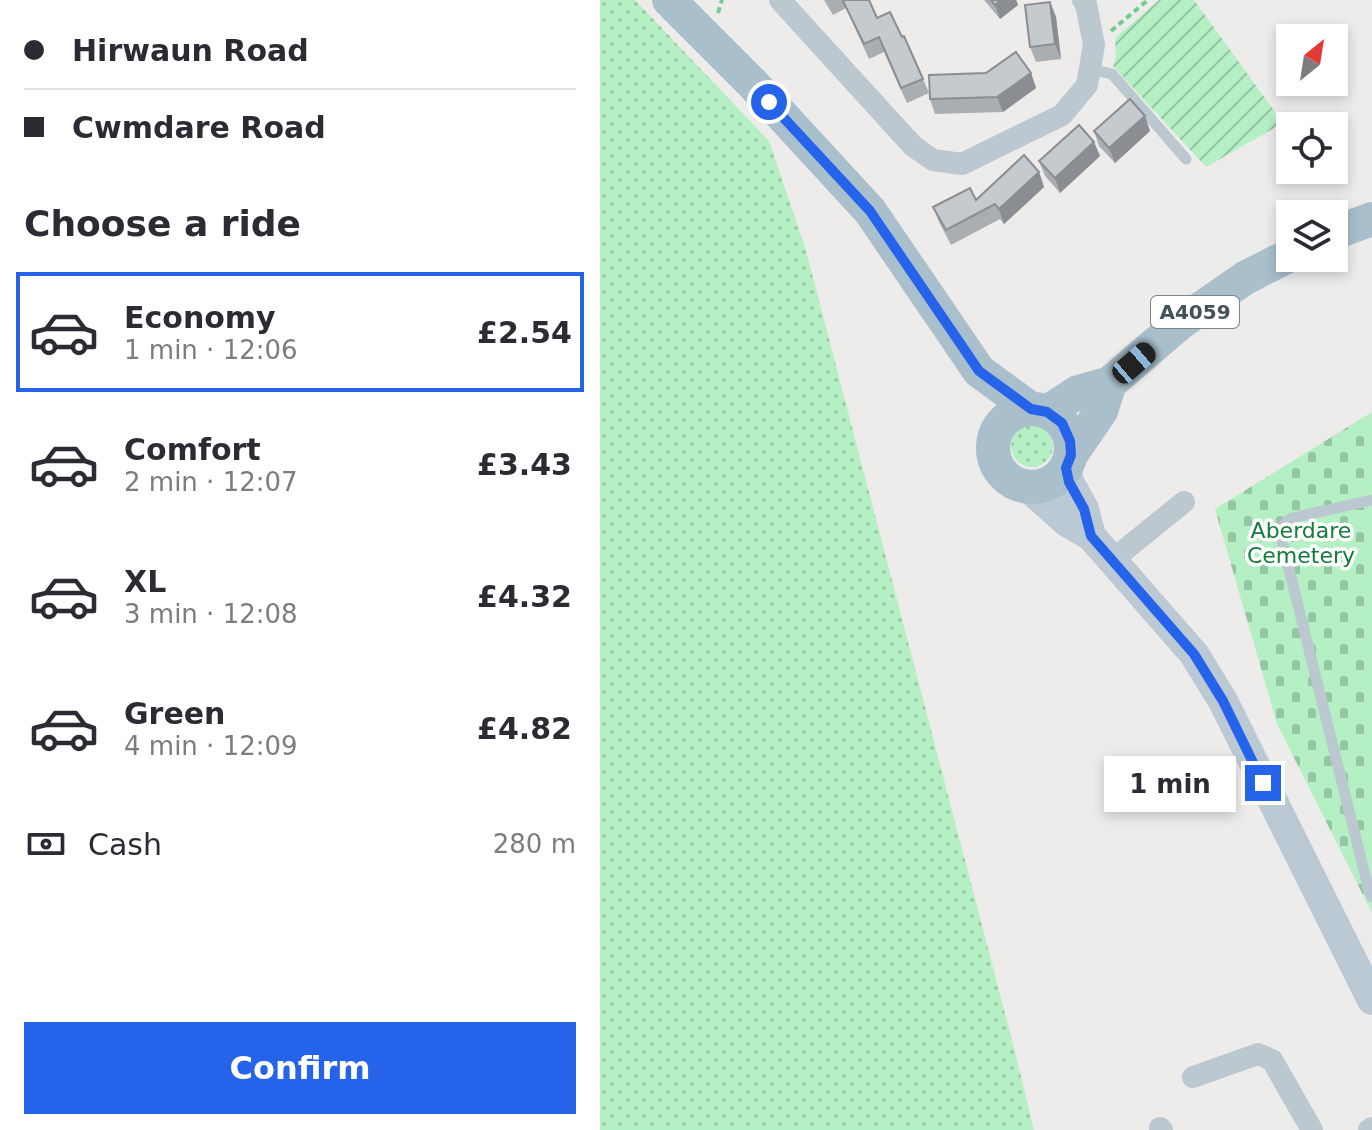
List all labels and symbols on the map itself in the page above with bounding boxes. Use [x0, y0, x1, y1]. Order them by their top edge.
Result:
north arrow [1276, 24, 1348, 96]
route start [751, 84, 787, 120]
road number: A4059 [1151, 296, 1239, 328]
car [1108, 338, 1160, 388]
park label: Aberdare Cemetery [1247, 518, 1355, 568]
callout: 1 min [1103, 755, 1235, 811]
route end [1245, 765, 1281, 801]

